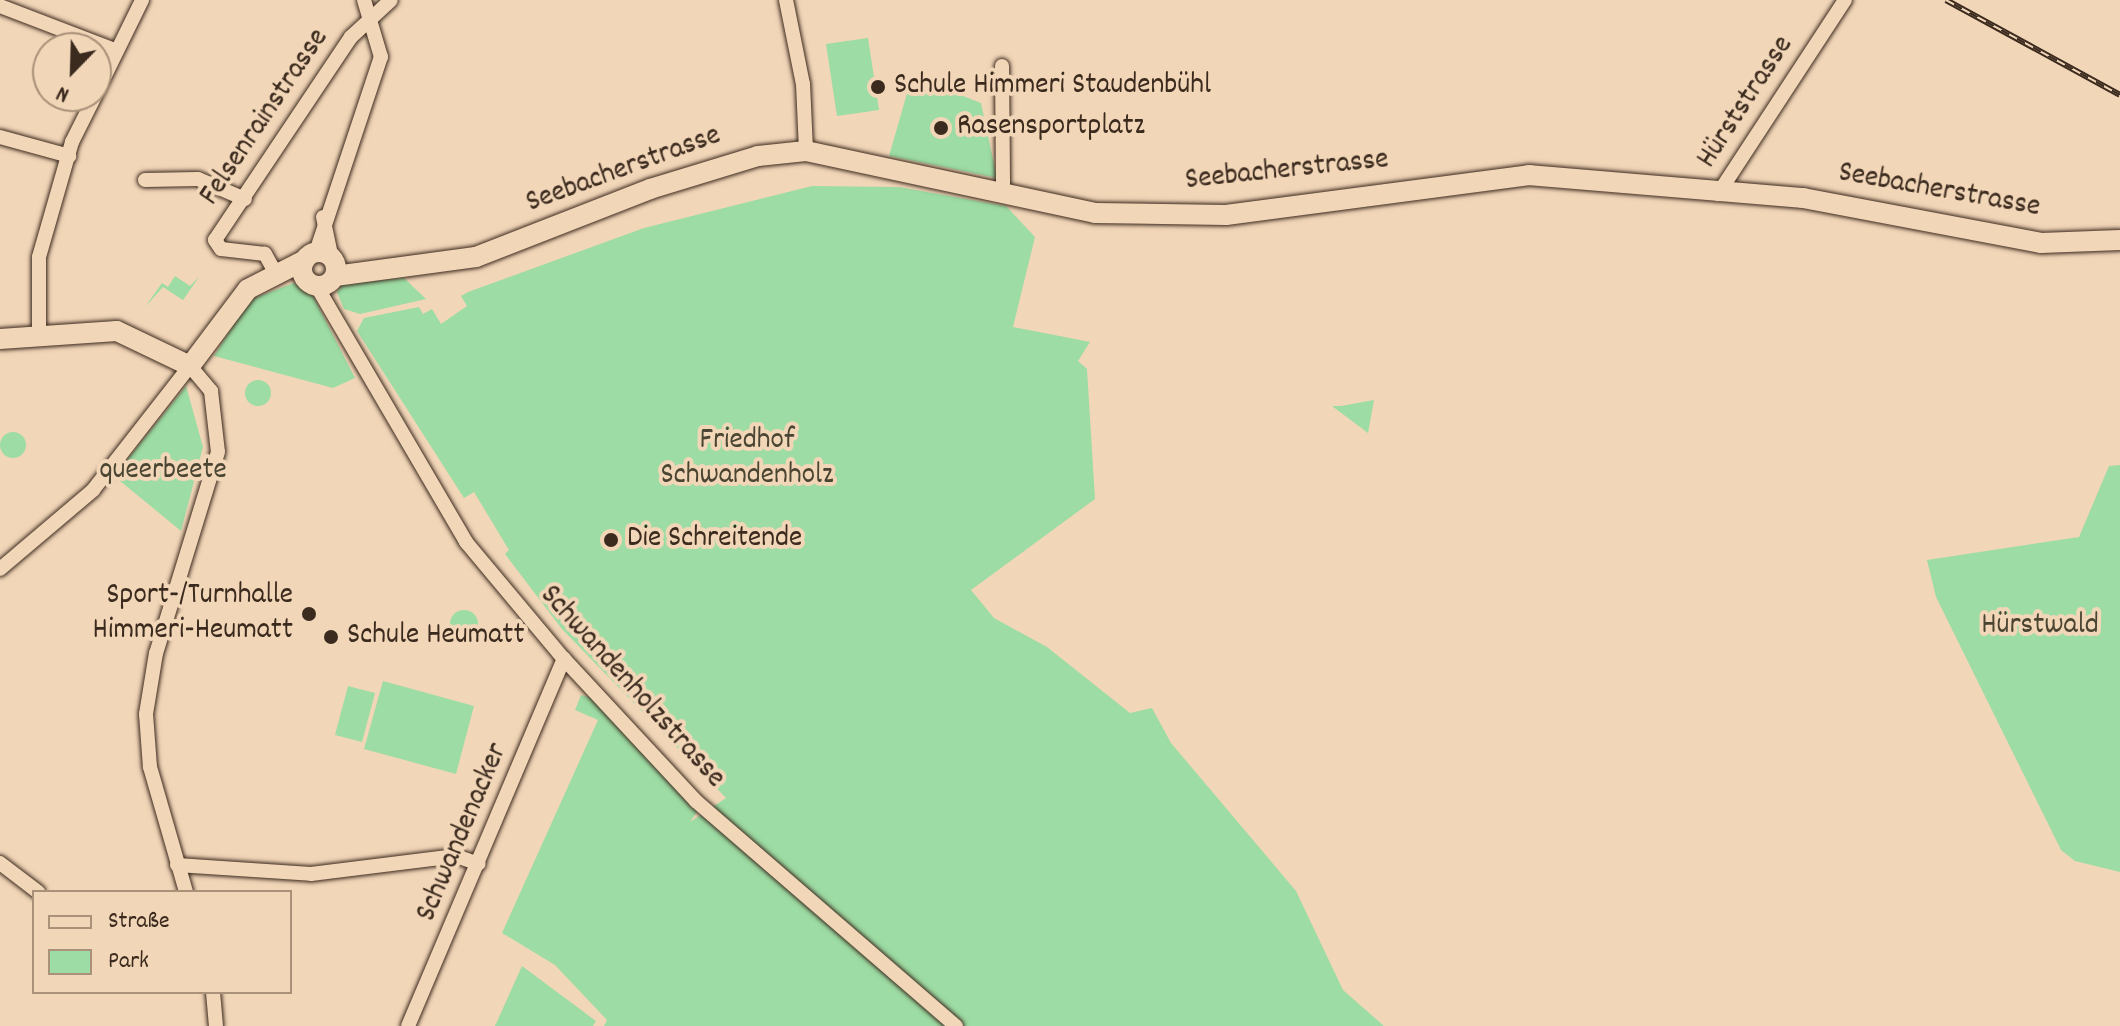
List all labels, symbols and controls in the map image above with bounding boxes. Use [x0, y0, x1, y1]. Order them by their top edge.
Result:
street label: Felsenrainstrasse [194, 23, 338, 213]
street label: Hürststrasse [1691, 30, 1803, 176]
north arrow [32, 32, 112, 112]
place label: Schule Himmeri Staudenbühl [894, 69, 1211, 105]
text: N [52, 76, 74, 109]
marker: Schule Himmeri Staudenbühl [869, 78, 887, 96]
place label: Rasensportplatz [957, 110, 1145, 146]
street label: Seebacherstrasse [522, 119, 726, 223]
marker: Rasensportplatz [932, 119, 950, 137]
street label: Seebacherstrasse [1184, 143, 1390, 201]
street label: Seebacherstrasse [1835, 157, 2043, 227]
park label: Friedhof Schwandenholz [660, 424, 834, 494]
park label: queerbeete [99, 454, 227, 490]
place label: Die Schreitende [627, 522, 802, 558]
marker: Die Schreitende [602, 531, 620, 549]
place label: Sport-/Turnhalle Himmeri-Heumatt [93, 579, 293, 650]
street label: Schwandenholzstrasse [531, 579, 731, 797]
marker: Sport-/Turnhalle Himmeri-Heumatt [300, 605, 318, 623]
park label: Hürstwald [1981, 609, 2099, 645]
place label: Schule Heumatt [347, 619, 524, 655]
marker: Schule Heumatt [322, 628, 340, 646]
street label: Schwandenacker [410, 738, 518, 928]
legend [32, 890, 292, 994]
text: Straße [108, 905, 170, 939]
text: Park [108, 945, 149, 979]

